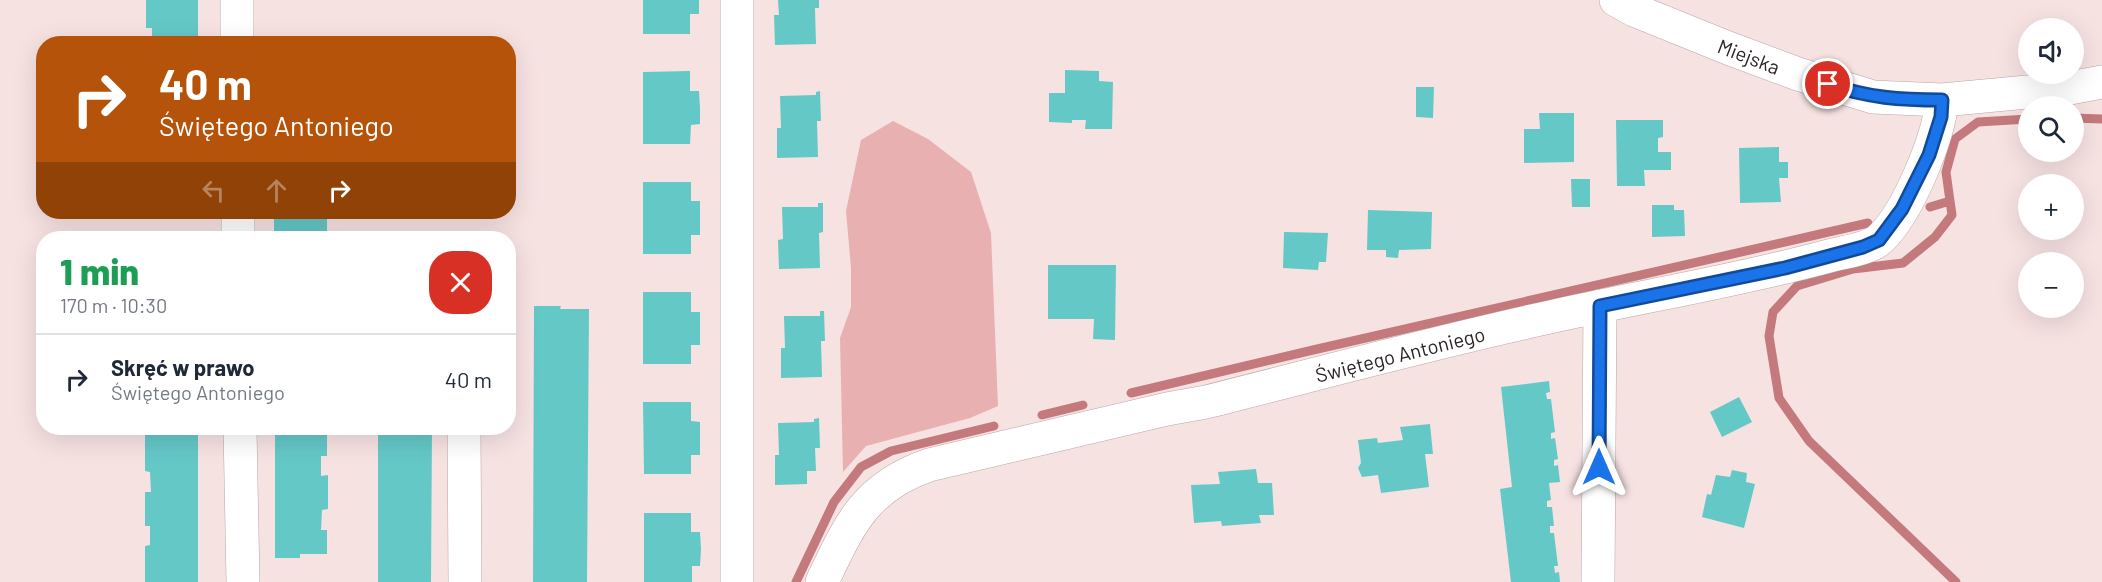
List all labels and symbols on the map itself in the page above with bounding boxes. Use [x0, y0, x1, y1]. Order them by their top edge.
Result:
street label: Miejska [1715, 33, 1783, 79]
pin [1802, 58, 1853, 109]
street label: Świętego Antoniego [1313, 321, 1487, 387]
position arrow [1567, 435, 1631, 499]

